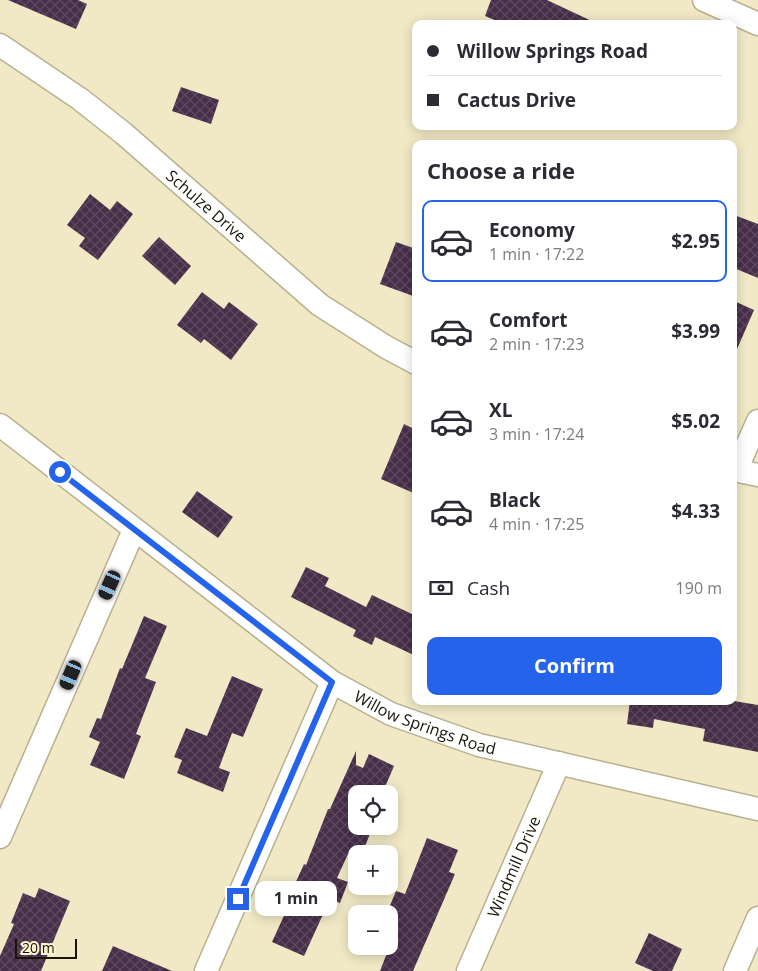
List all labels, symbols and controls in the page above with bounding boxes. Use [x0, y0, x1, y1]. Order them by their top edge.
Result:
text: Willow Springs Road [457, 38, 648, 64]
text: Cactus Drive [457, 87, 576, 113]
text: Choose a ride [427, 155, 575, 185]
street label: Schulze Drive [161, 165, 251, 247]
text: Economy [489, 217, 575, 243]
icon: car [429, 219, 474, 264]
text: $2.95 [671, 228, 720, 254]
text: 1 min · 17:22 [489, 243, 584, 265]
text: Comfort [489, 307, 568, 333]
icon: car [429, 309, 474, 354]
text: $3.99 [671, 318, 720, 344]
text: 2 min · 17:23 [489, 333, 584, 355]
text: XL [489, 397, 512, 423]
icon: car [429, 399, 474, 444]
text: $5.02 [671, 408, 720, 434]
text: 3 min · 17:24 [489, 423, 584, 445]
route start [49, 461, 71, 483]
text: Black [489, 487, 541, 513]
icon: car [429, 489, 474, 534]
text: $4.33 [671, 498, 720, 524]
text: 4 min · 17:25 [489, 513, 584, 535]
car [97, 568, 122, 602]
icon: cash [427, 574, 455, 602]
text: Cash [467, 575, 510, 601]
text: 190 m [676, 577, 722, 599]
button: Confirm [427, 637, 722, 695]
car [58, 658, 83, 692]
street label: Willow Springs Road [350, 685, 498, 760]
map controls [348, 785, 398, 955]
button: locate [348, 785, 398, 835]
street label: Windmill Drive [482, 812, 546, 921]
button: + [348, 845, 398, 895]
callout: 1 min [256, 882, 338, 916]
text: 1 min [274, 887, 318, 909]
route end [227, 888, 249, 910]
button: − [348, 905, 398, 955]
scale bar [15, 936, 78, 959]
text: 20 m [22, 938, 55, 957]

